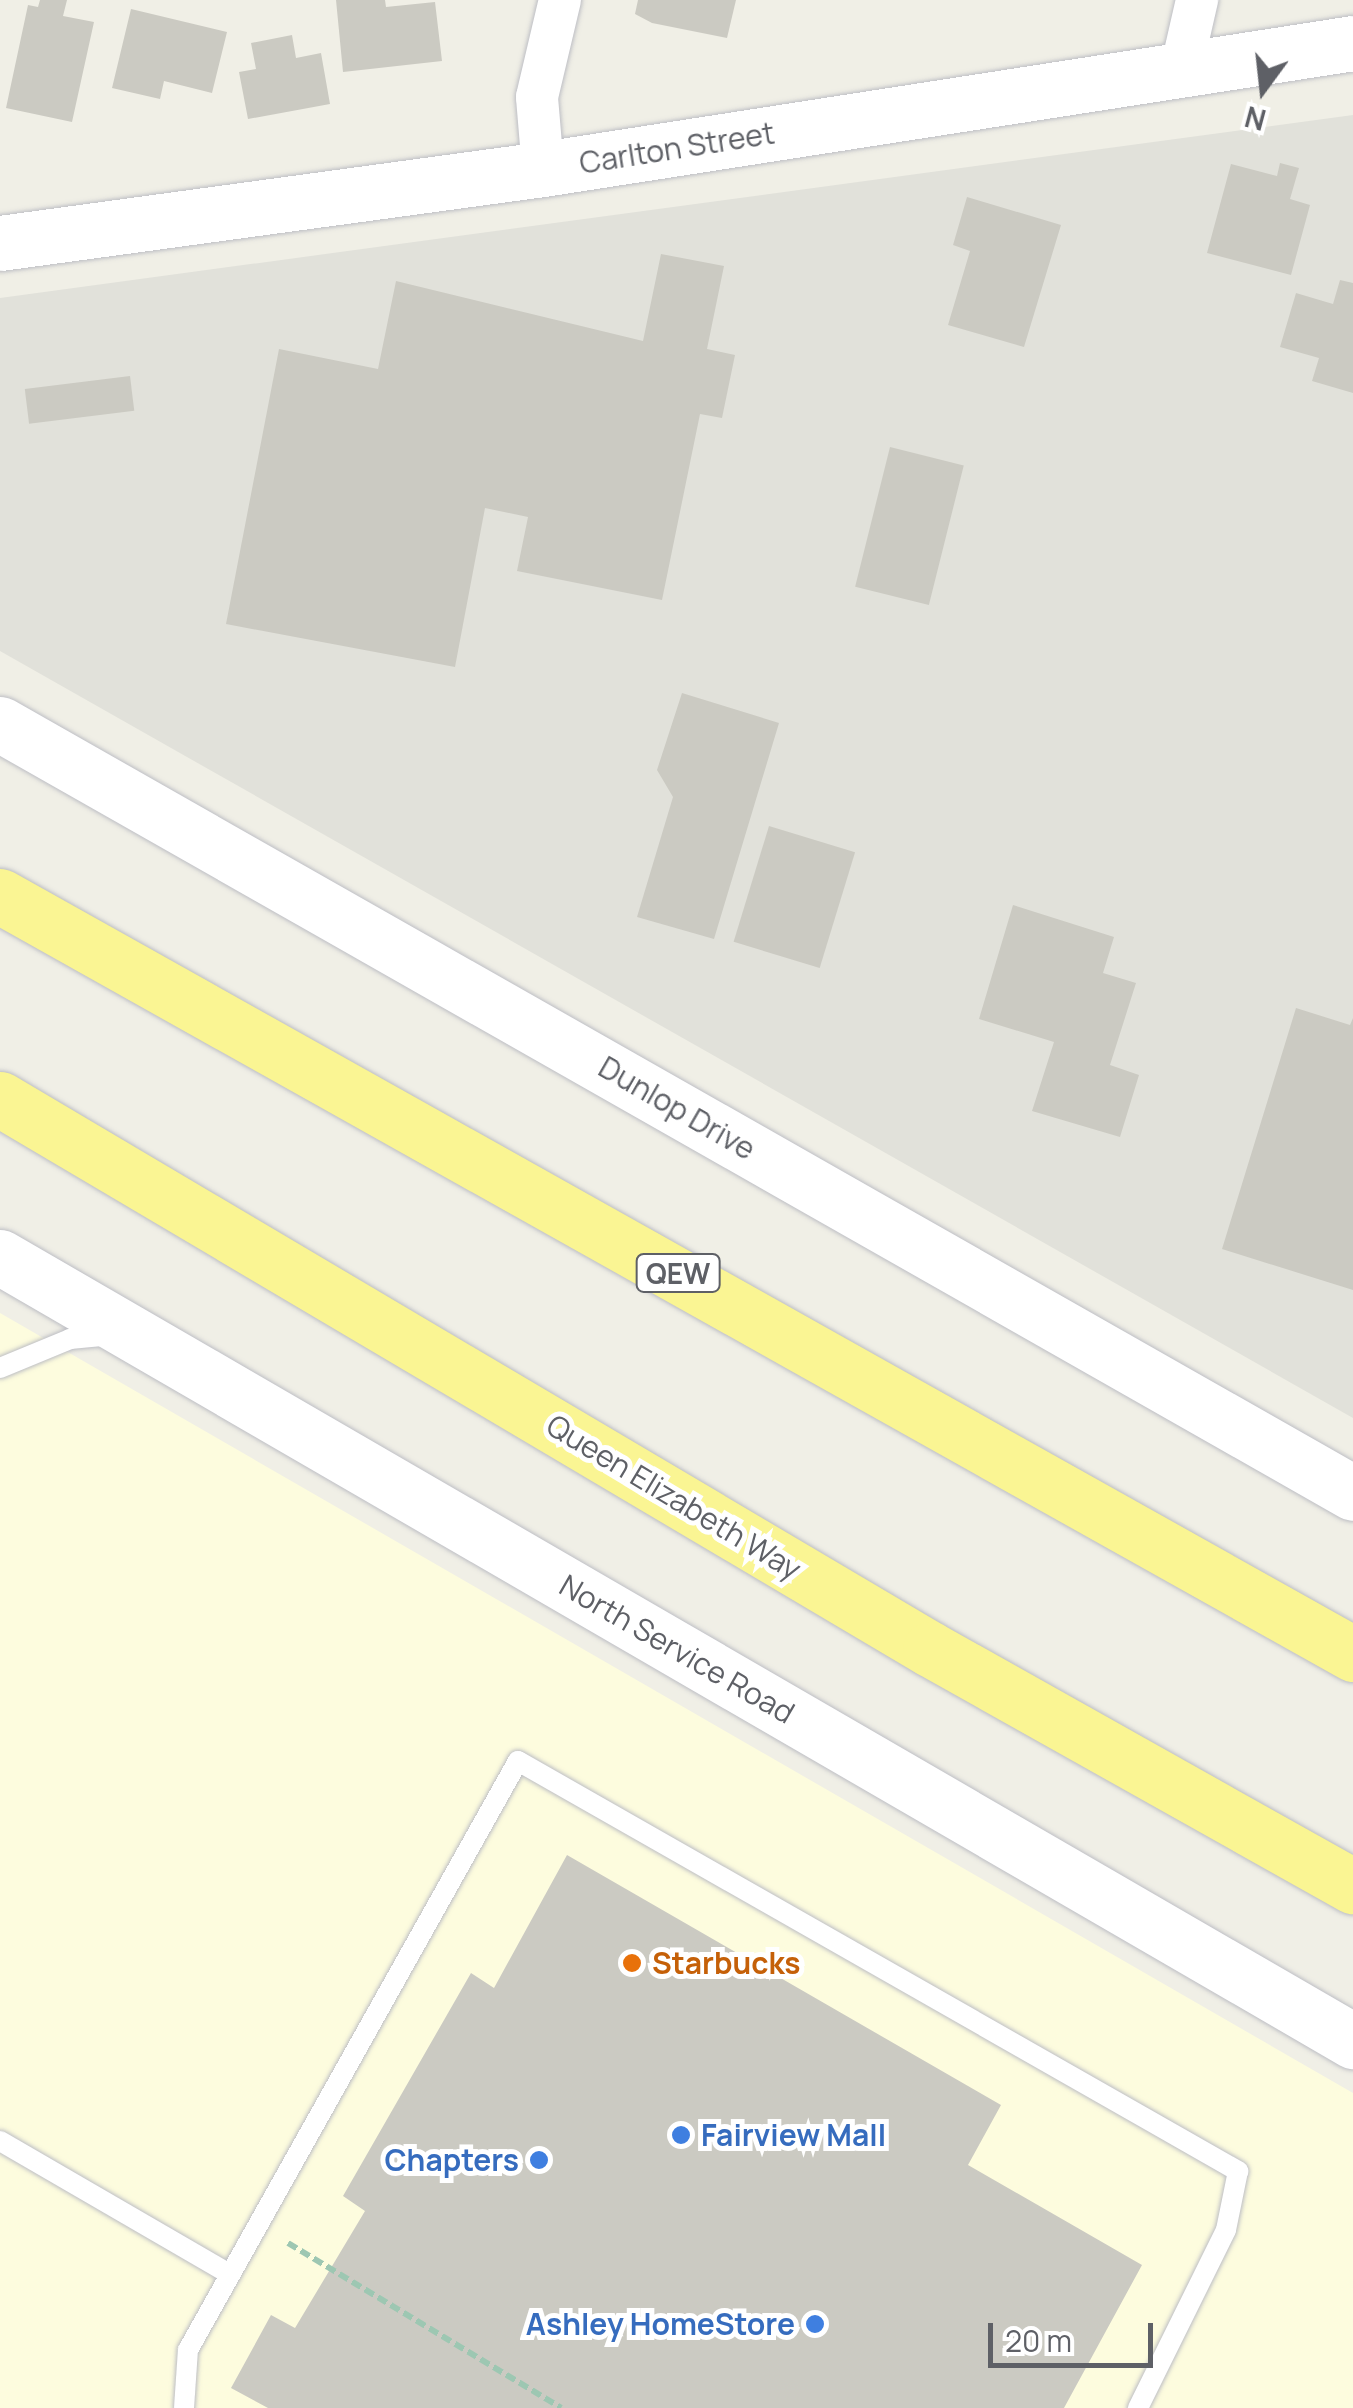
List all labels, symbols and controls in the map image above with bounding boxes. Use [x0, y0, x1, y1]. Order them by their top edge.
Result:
north arrow [1213, 40, 1313, 140]
text: N [1241, 98, 1270, 140]
street label: Carlton Street [577, 115, 777, 181]
street label: Dunlop Drive [592, 1049, 762, 1167]
road number: QEW [636, 1250, 720, 1296]
street label: Queen Elizabeth Way [540, 1407, 808, 1587]
street label: North Service Road [553, 1567, 801, 1731]
place label: Starbucks [652, 1945, 801, 1981]
marker: Starbucks [621, 1952, 643, 1974]
place label: Fairview Mall [701, 2117, 886, 2153]
marker: Fairview Mall [670, 2124, 692, 2146]
place label: Chapters [384, 2142, 519, 2178]
marker: Chapters [528, 2149, 550, 2171]
scale bar [993, 2303, 1158, 2365]
place label: Ashley HomeStore [526, 2306, 795, 2342]
marker: Ashley HomeStore [804, 2313, 826, 2335]
text: 20 m [1005, 2320, 1072, 2361]

